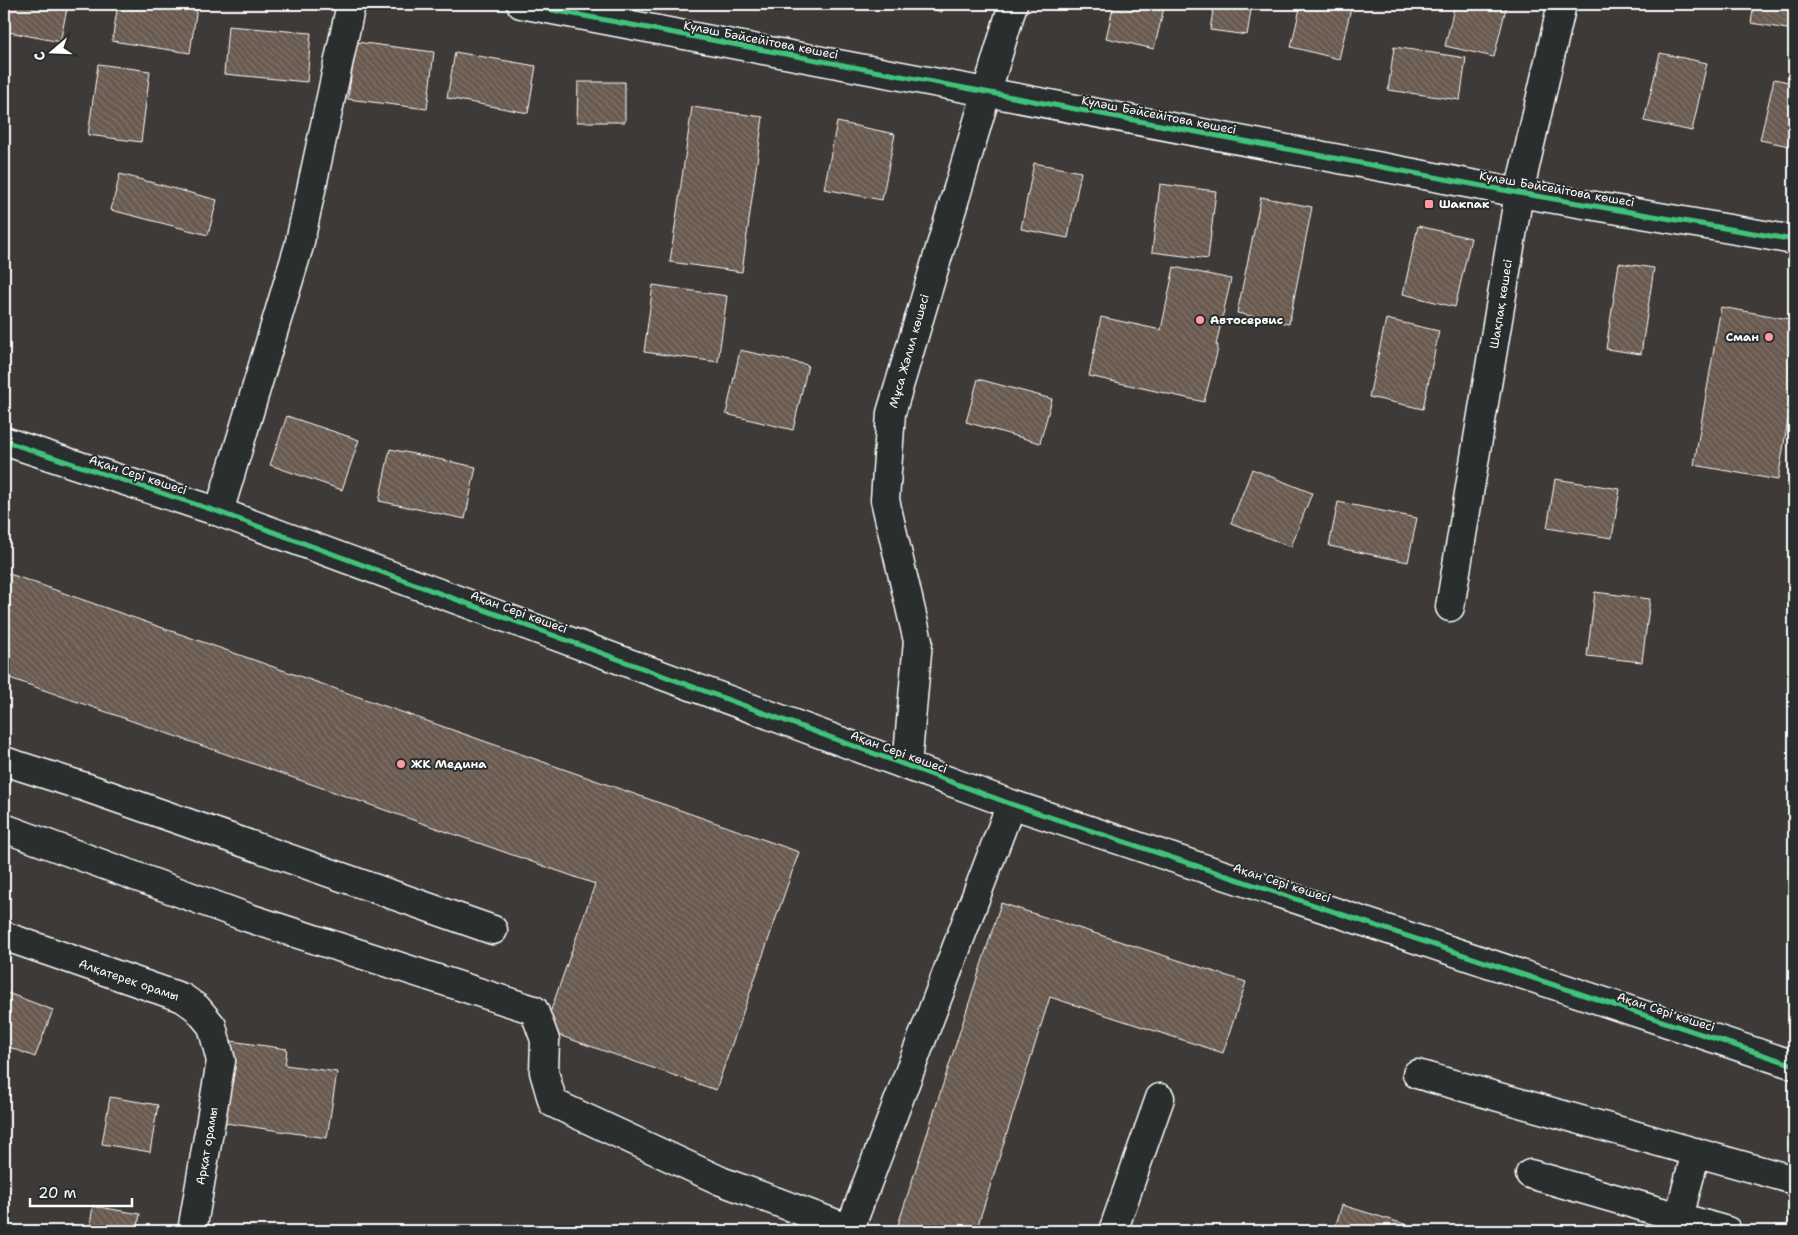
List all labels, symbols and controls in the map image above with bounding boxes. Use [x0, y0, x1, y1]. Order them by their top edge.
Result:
street label: Күләш Бәйсейітова көшесі [682, 17, 840, 63]
north arrow [28, 28, 78, 78]
text: С [30, 49, 50, 63]
street label: Күләш Бәйсейітова көшесі [1080, 92, 1238, 138]
street label: Күләш Бәйсейітова көшесі [1478, 167, 1636, 211]
place label: Шакпак [1439, 196, 1490, 212]
marker: Шакпак [1423, 198, 1435, 210]
street label: Шақпақ көшесі [1486, 258, 1516, 350]
street label: Мұса Жәлил көшесі [885, 292, 933, 410]
place label: Автосервис [1210, 312, 1283, 328]
marker: Автосервис [1194, 314, 1206, 326]
place label: Сман [1726, 329, 1759, 345]
marker: Сман [1763, 331, 1775, 343]
street label: Ақан Сері көшесі [87, 452, 189, 498]
street label: Ақан Сері көшесі [468, 587, 570, 637]
street label: Ақан Сері көшесі [848, 727, 950, 777]
place label: ЖК Медина [411, 756, 487, 772]
marker: ЖК Медина [395, 758, 407, 770]
street label: Ақан Сері көшесі [1231, 860, 1333, 906]
street label: Алқатерек орамы [77, 955, 181, 1005]
street label: Ақан Сері көшесі [1615, 989, 1717, 1035]
street label: Арқат орамы [192, 1106, 222, 1186]
scale bar [30, 1175, 132, 1207]
text: 20 m [38, 1183, 77, 1203]

